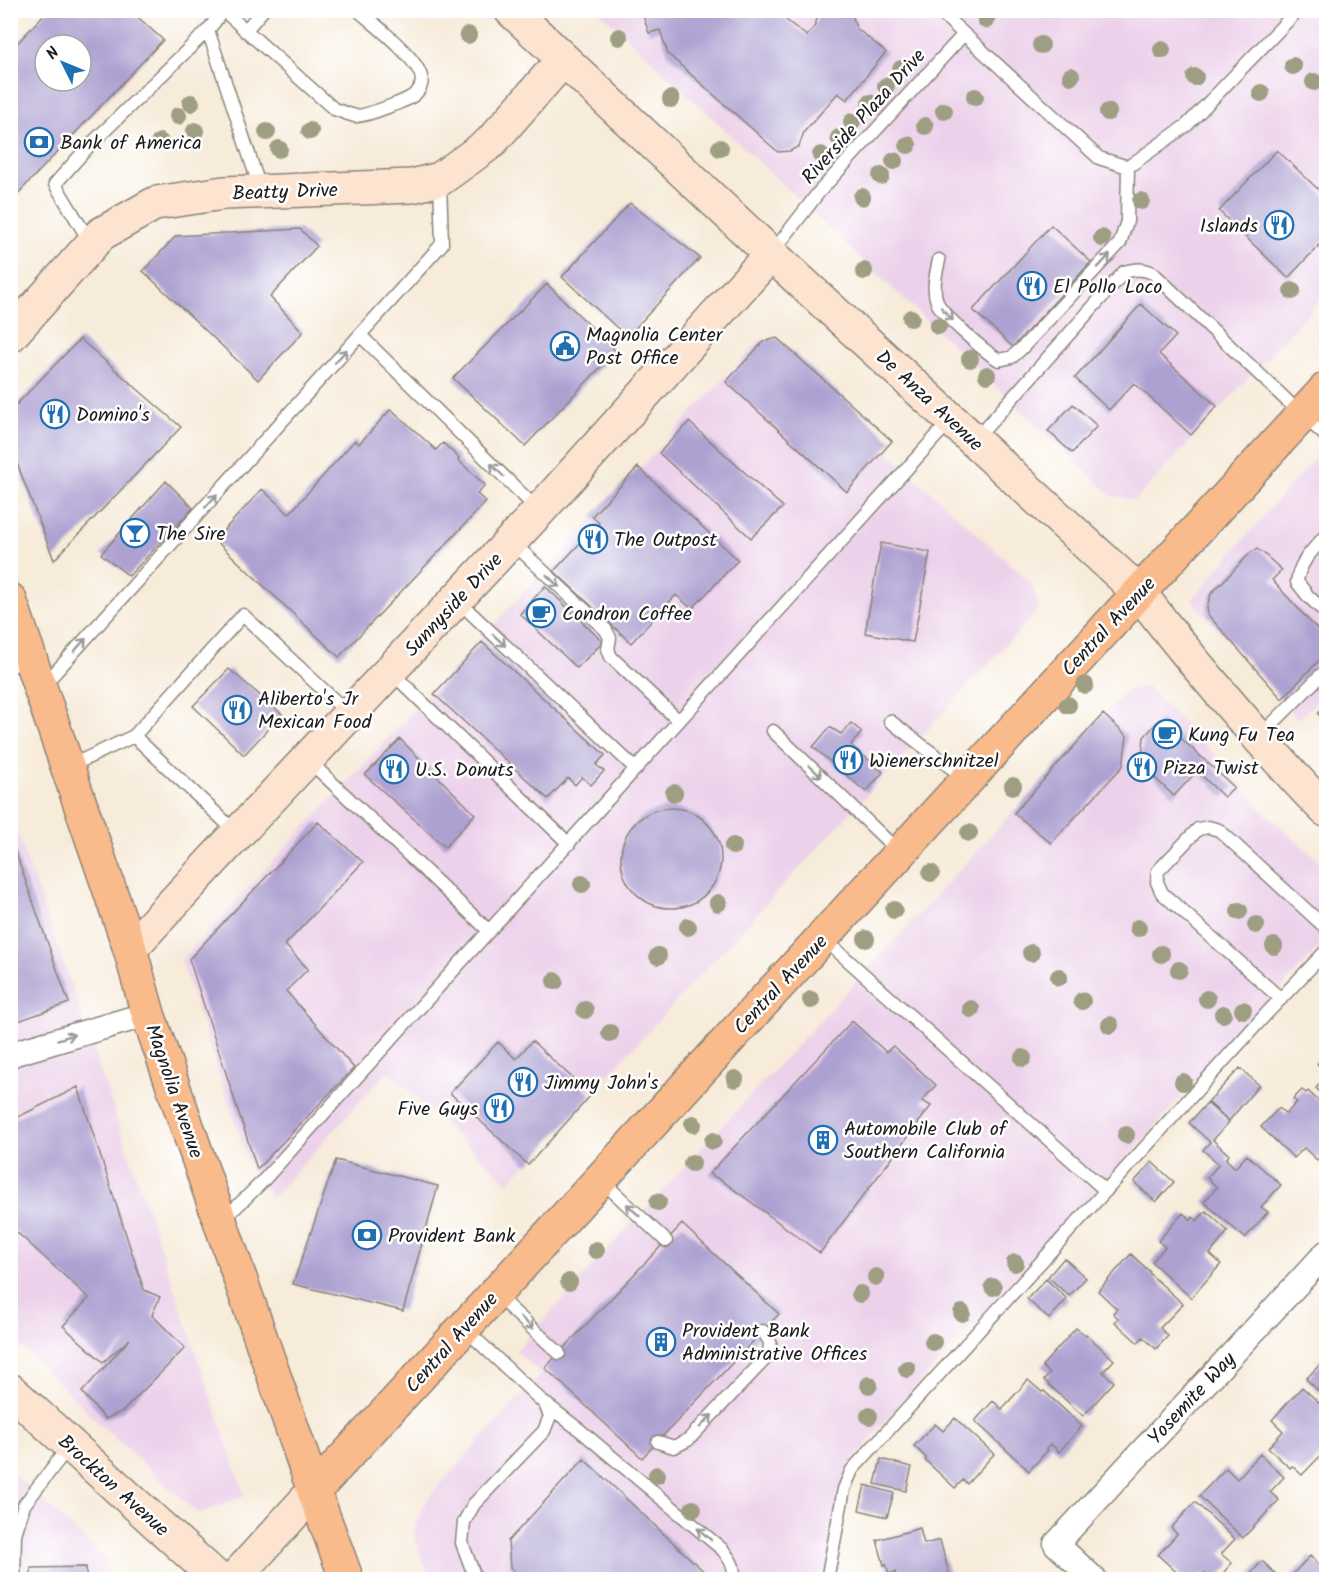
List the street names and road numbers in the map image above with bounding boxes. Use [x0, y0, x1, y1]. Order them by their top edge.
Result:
street label: Riverside Plaza Drive [794, 42, 935, 193]
street label: Beatty Drive [232, 175, 338, 211]
street label: De Anza Avenue [867, 343, 990, 460]
street label: Sunnyside Drive [397, 546, 512, 665]
street label: Central Avenue [1054, 570, 1165, 685]
street label: Central Avenue [726, 928, 837, 1043]
street label: Magnolia Avenue [135, 1020, 211, 1163]
street label: Central Avenue [398, 1285, 507, 1401]
street label: Yosemite Way [1141, 1345, 1245, 1453]
street label: Brockton Avenue [50, 1427, 176, 1546]

